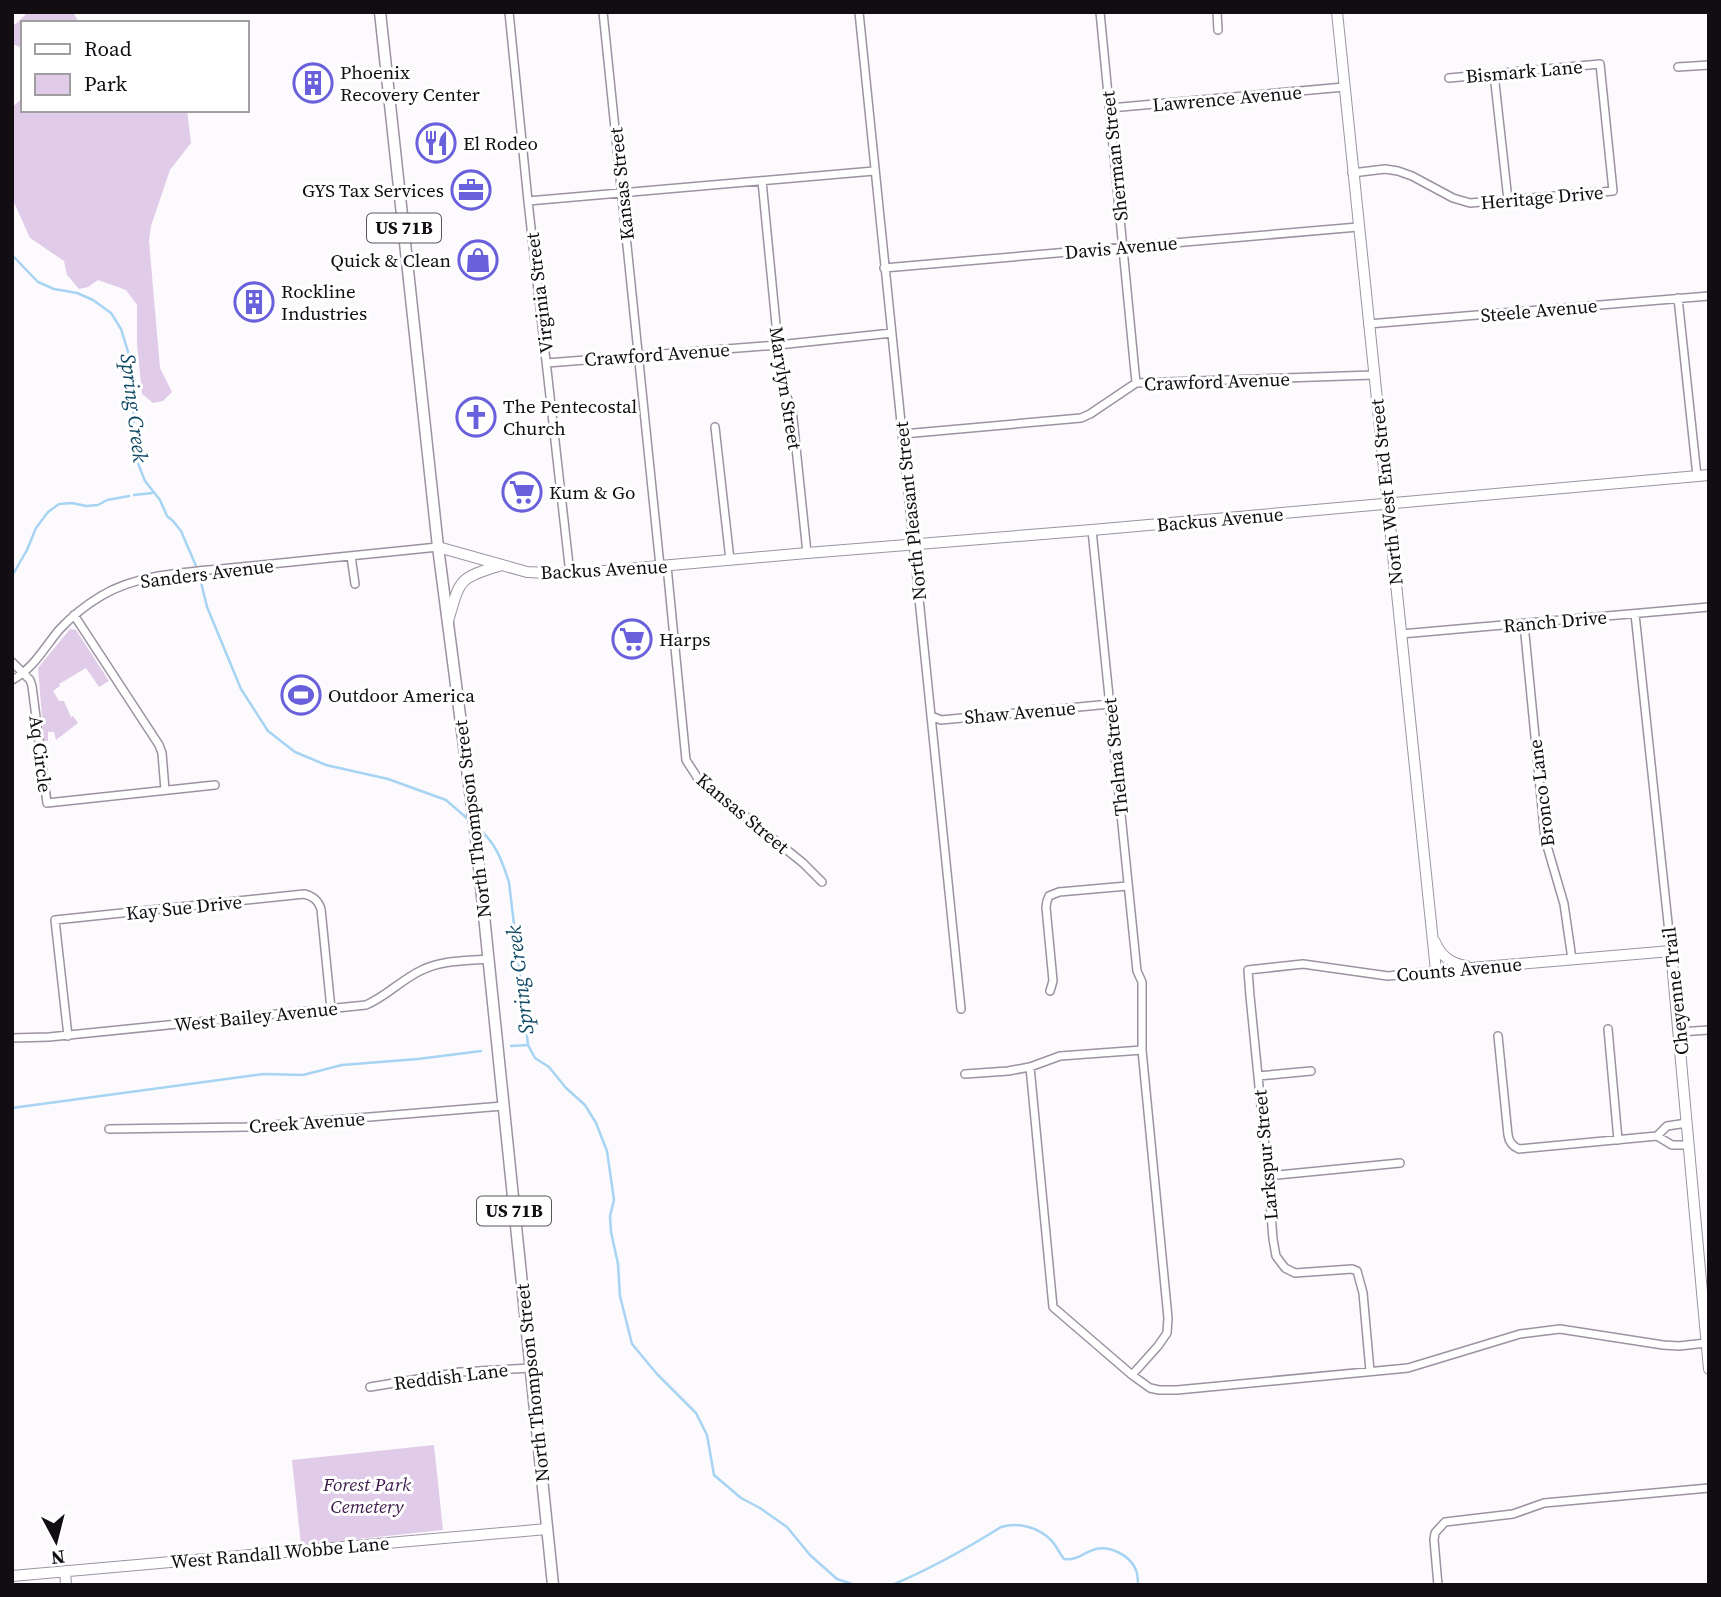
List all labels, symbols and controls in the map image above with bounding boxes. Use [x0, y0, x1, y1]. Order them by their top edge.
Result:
legend [21, 21, 248, 112]
text: Road [84, 34, 132, 63]
street label: Bismark Lane [1464, 53, 1584, 89]
place label: Phoenix Recovery Center [340, 59, 480, 107]
building icon: Phoenix Recovery Center [292, 62, 334, 104]
text: Park [84, 69, 128, 98]
street label: Lawrence Avenue [1151, 79, 1303, 117]
street label: Sherman Street [1094, 89, 1134, 222]
restaurant icon: El Rodeo [415, 122, 457, 164]
street label: Kansas Street [602, 125, 640, 242]
place label: El Rodeo [463, 130, 538, 156]
office icon: GYS Tax Services [450, 169, 492, 211]
place label: GYS Tax Services [302, 177, 444, 203]
street label: Heritage Drive [1479, 179, 1605, 215]
road number: US 71B [367, 213, 441, 242]
street label: Davis Avenue [1064, 229, 1178, 265]
street label: Virginia Street [519, 230, 559, 355]
shop icon: Quick & Clean [457, 239, 499, 281]
place label: Quick & Clean [331, 247, 451, 273]
place label: Rockline Industries [281, 278, 367, 326]
building icon: Rockline Industries [233, 281, 275, 323]
street label: Steele Avenue [1480, 292, 1598, 328]
street label: Marylyn Street [763, 325, 809, 452]
street label: Crawford Avenue [583, 336, 731, 372]
water label: Spring Creek [113, 352, 156, 464]
street label: Crawford Avenue [1144, 365, 1290, 397]
place label: The Pentecostal Church [503, 393, 638, 441]
church icon: The Pentecostal Church [455, 396, 497, 438]
street label: North West End Street [1363, 397, 1409, 586]
street label: North Pleasant Street [888, 420, 932, 602]
supermarket icon: Kum & Go [501, 471, 543, 513]
place label: Kum & Go [549, 479, 635, 505]
street label: Backus Avenue [1155, 501, 1285, 537]
street label: Sanders Avenue [139, 552, 275, 594]
street label: Backus Avenue [540, 553, 668, 585]
street label: Ranch Drive [1502, 604, 1608, 638]
supermarket icon: Harps [611, 618, 653, 660]
place label: Harps [659, 626, 711, 652]
sports icon: Outdoor America [280, 674, 322, 716]
place label: Outdoor America [328, 682, 475, 708]
street label: Shaw Avenue [963, 694, 1077, 730]
street label: Thelma Street [1096, 696, 1134, 817]
street label: Aq Circle [23, 714, 59, 794]
street label: North Thompson Street [447, 718, 497, 919]
street label: Bronco Lane [1522, 738, 1560, 848]
street label: Kansas Street [691, 767, 795, 860]
street label: Kay Sue Drive [125, 888, 243, 926]
water label: Spring Creek [498, 924, 541, 1036]
street label: Cheyenne Trail [1655, 925, 1695, 1056]
street label: Counts Avenue [1395, 951, 1523, 987]
street label: West Bailey Avenue [173, 994, 339, 1038]
street label: Larkspur Street [1246, 1088, 1284, 1221]
street label: Creek Avenue [248, 1105, 366, 1139]
road number: US 71B [477, 1196, 551, 1226]
street label: North Thompson Street [509, 1282, 555, 1483]
street label: Reddish Lane [392, 1356, 510, 1396]
park label: Forest Park Cemetery [322, 1471, 411, 1519]
north arrow [21, 1506, 91, 1576]
street label: West Randall Wobbe Lane [170, 1529, 390, 1575]
text: N [49, 1544, 67, 1572]

